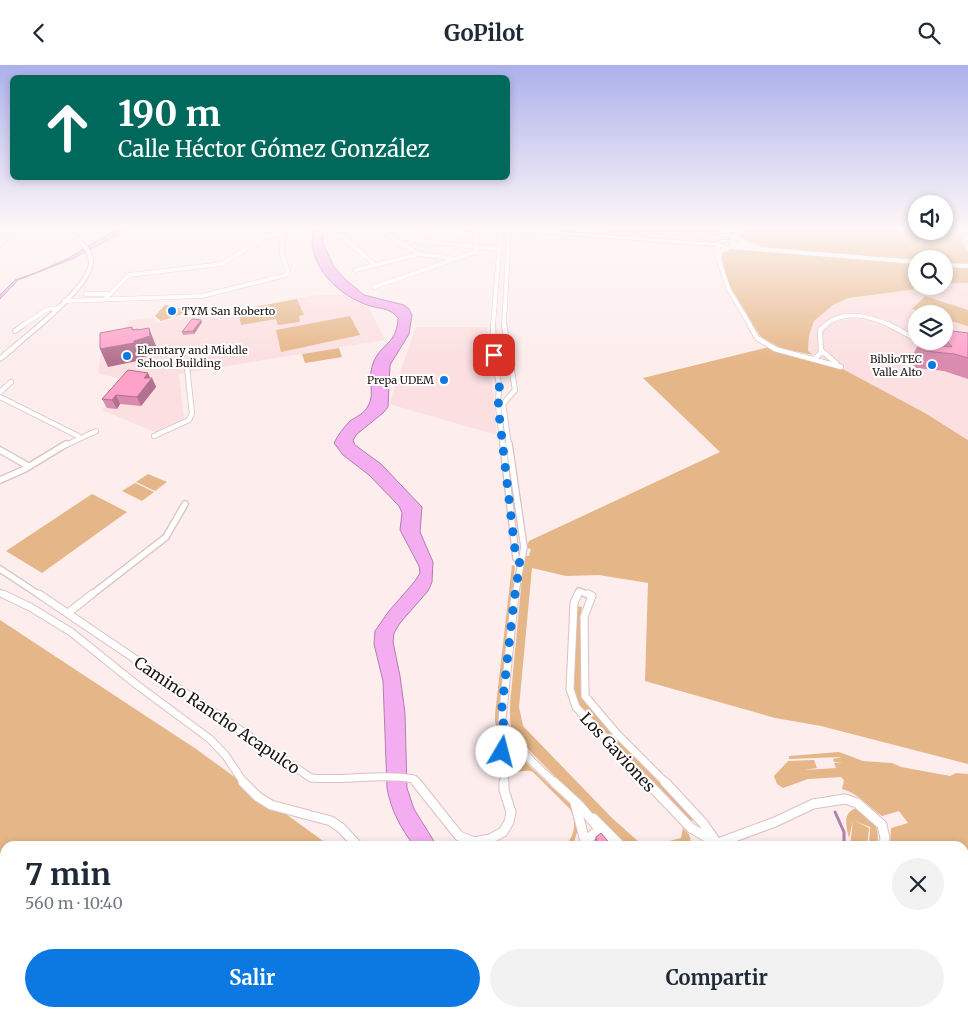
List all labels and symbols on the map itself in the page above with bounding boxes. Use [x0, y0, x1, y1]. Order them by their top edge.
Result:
place label: TYM San Roberto [182, 304, 276, 318]
marker: TYM San Roberto [166, 305, 178, 317]
pin [473, 334, 515, 376]
place label: Elemtary and Middle School Building [137, 343, 248, 370]
marker: Elemtary and Middle School Building [121, 350, 133, 362]
place label: BiblioTEC Valle Alto [870, 352, 923, 379]
marker: BiblioTEC Valle Alto [926, 359, 938, 371]
place label: Prepa UDEM [367, 373, 434, 387]
marker: Prepa UDEM [438, 374, 450, 386]
street label: Camino Rancho Acapulco [130, 652, 304, 778]
street label: Los Gaviones [576, 708, 660, 796]
position arrow [475, 725, 527, 777]

